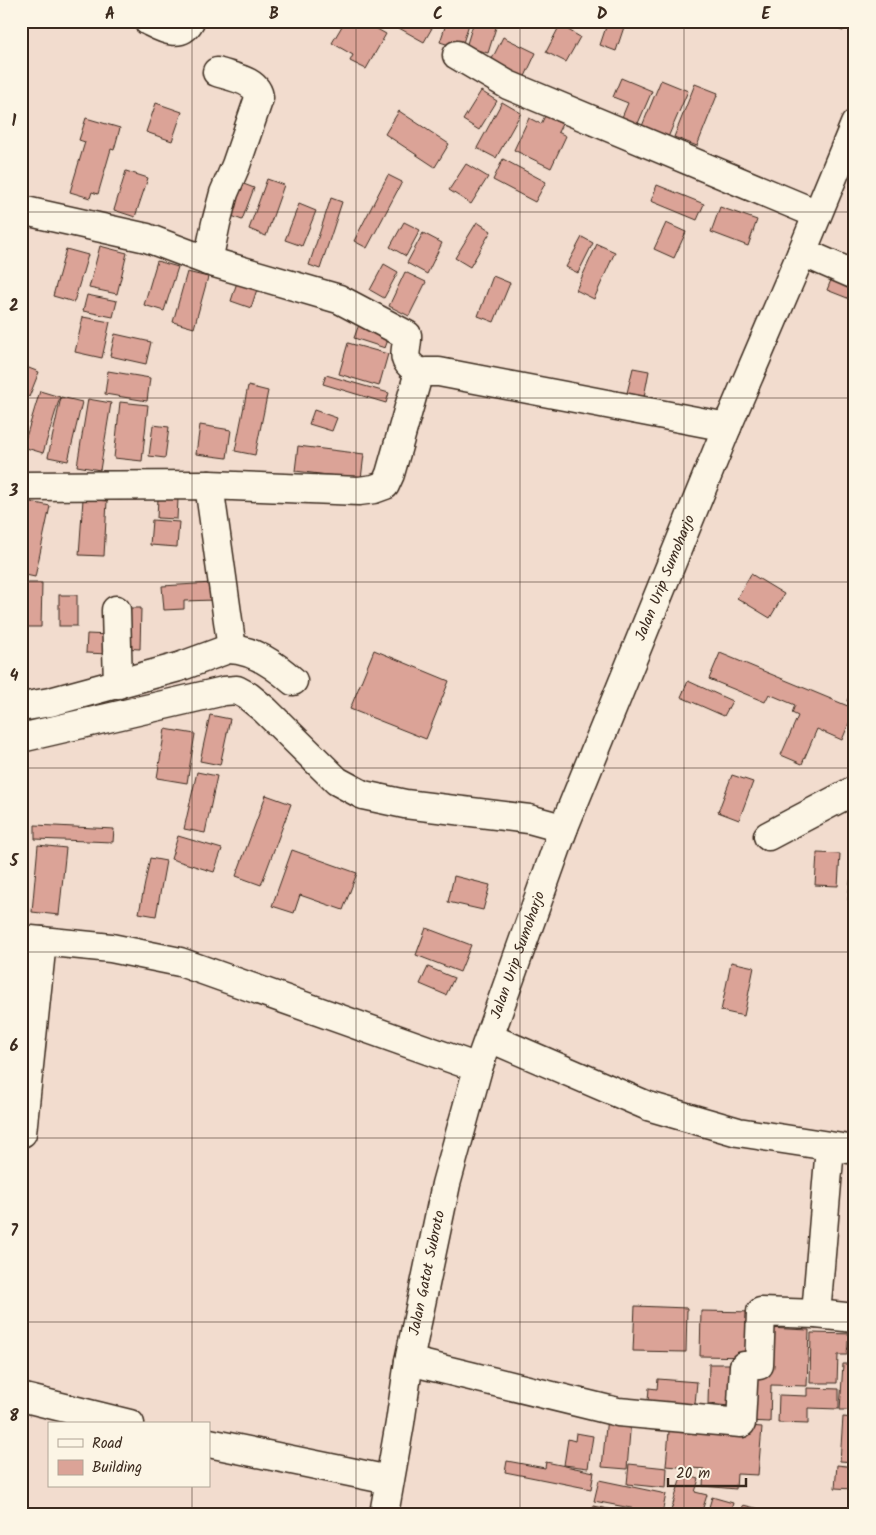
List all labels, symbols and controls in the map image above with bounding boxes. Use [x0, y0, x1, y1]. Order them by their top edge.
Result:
text: A [105, 2, 115, 27]
text: B [269, 2, 279, 27]
text: C [433, 2, 443, 27]
text: D [597, 2, 608, 27]
text: E [762, 2, 772, 27]
text: 1 [12, 109, 17, 134]
text: 2 [9, 294, 19, 319]
text: 3 [9, 479, 19, 504]
street label: Jalan Urip Sumoharjo [629, 511, 702, 645]
text: 4 [10, 664, 19, 689]
text: 5 [9, 849, 20, 874]
street label: Jalan Urip Sumoharjo [484, 888, 552, 1022]
text: 6 [10, 1034, 19, 1059]
street label: Jalan Gatot Subroto [403, 1208, 452, 1338]
text: 7 [10, 1219, 18, 1244]
text: 8 [9, 1404, 19, 1429]
legend [48, 1422, 210, 1488]
text: Road [92, 1432, 123, 1456]
scale bar [668, 1455, 746, 1487]
text: Building [92, 1456, 142, 1480]
text: 20 m [676, 1462, 710, 1486]

